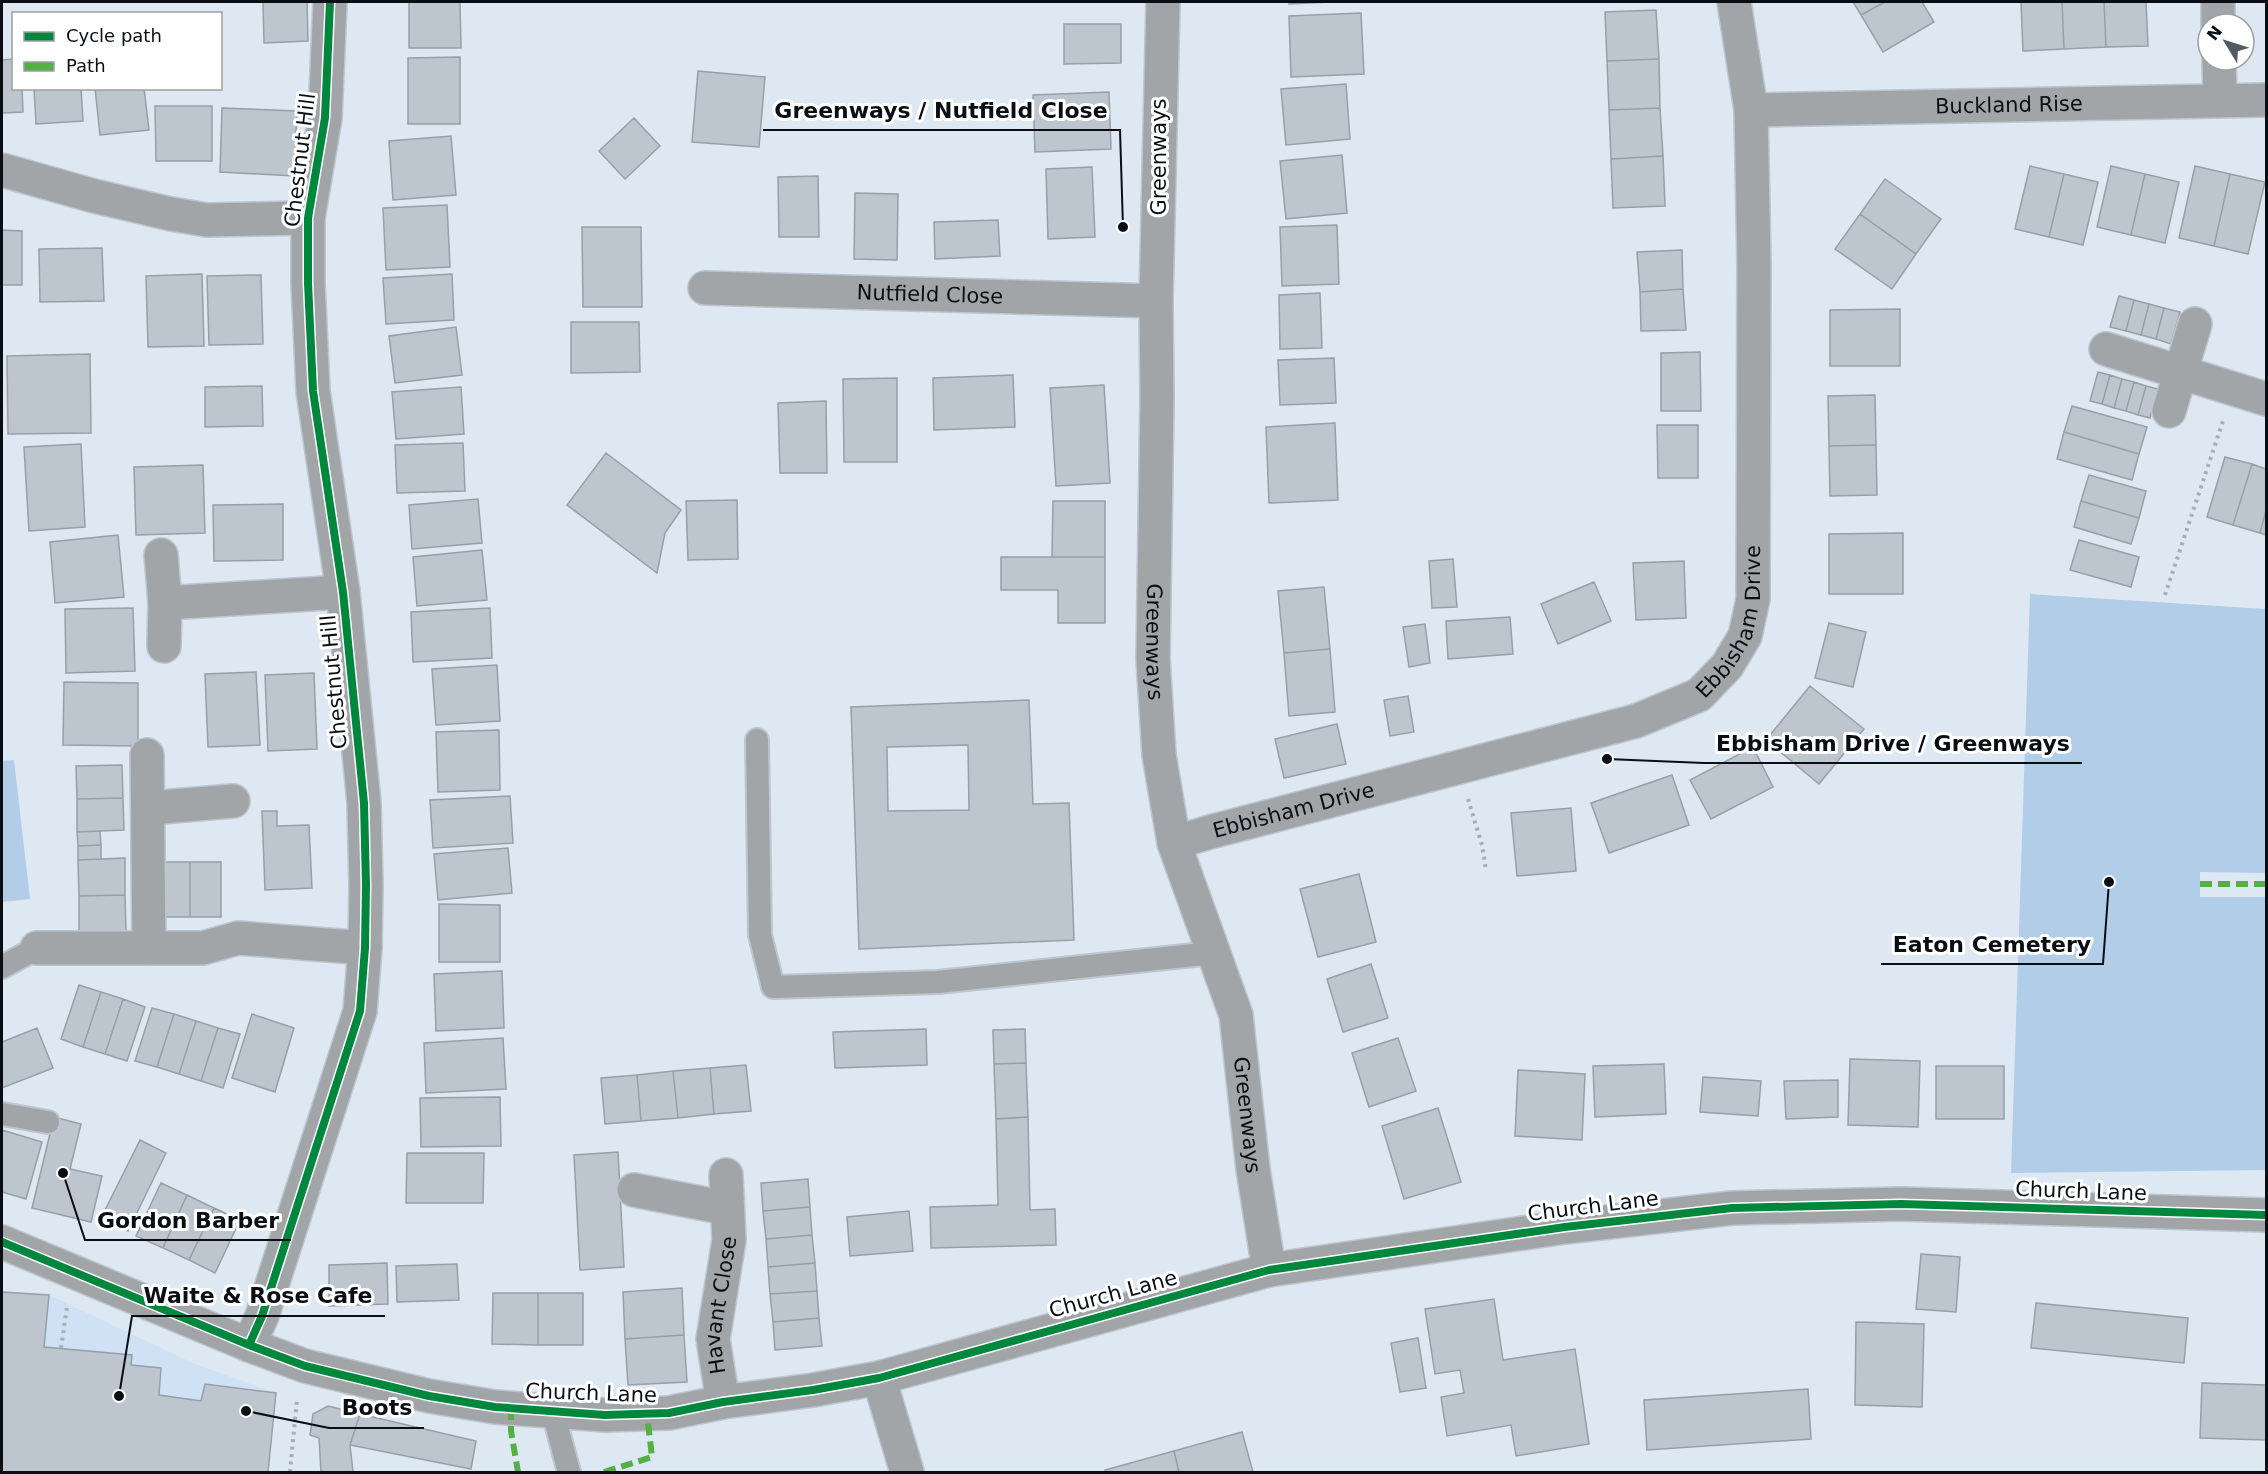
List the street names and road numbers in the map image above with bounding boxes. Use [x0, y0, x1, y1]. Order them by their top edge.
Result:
street label: Chestnut Hill [280, 92, 320, 228]
street label: Buckland Rise [1935, 92, 2083, 118]
street label: Greenways [1147, 98, 1171, 216]
street label: Nutfield Close [856, 280, 1003, 309]
street label: Ebbisham Drive [1691, 545, 1765, 703]
street label: Greenways [1141, 583, 1168, 701]
street label: Chestnut Hill [316, 614, 352, 750]
street label: Ebbisham Drive [1210, 778, 1377, 843]
street label: Greenways [1229, 1055, 1265, 1174]
street label: Church Lane [2015, 1177, 2147, 1205]
street label: Church Lane [1526, 1186, 1660, 1226]
street label: Havant Close [700, 1234, 741, 1376]
street label: Church Lane [1046, 1265, 1180, 1323]
street label: Church Lane [525, 1379, 657, 1407]

